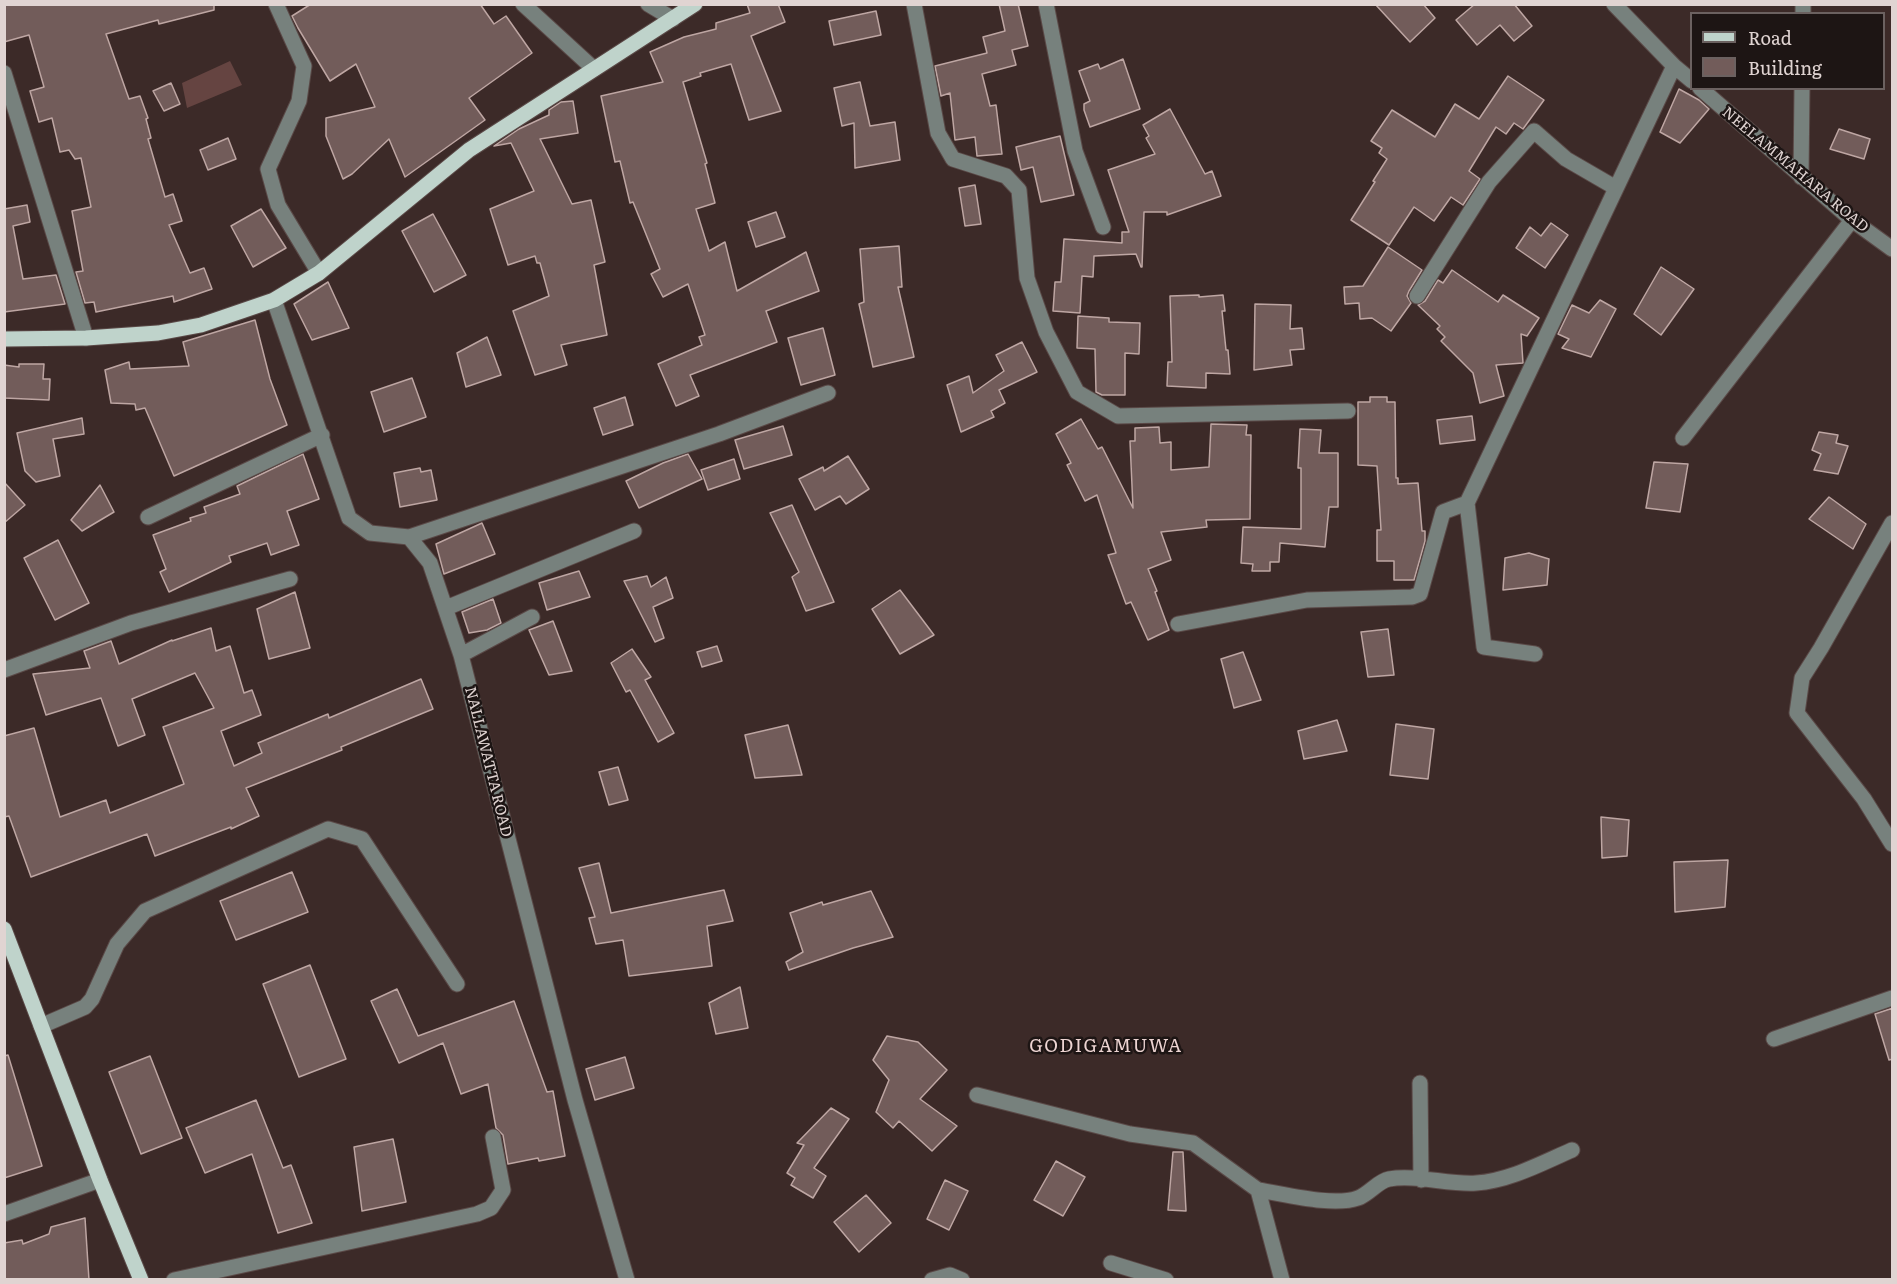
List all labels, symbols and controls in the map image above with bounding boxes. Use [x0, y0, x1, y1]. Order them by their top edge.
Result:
legend [1690, 12, 1885, 90]
text: Road [1748, 24, 1792, 51]
text: Building [1748, 54, 1822, 81]
street label: NEELAMMAHARA ROAD [1718, 104, 1872, 236]
street label: NALLAWATTA ROAD [461, 685, 515, 839]
district label: GODIGAMUWA [1029, 1036, 1183, 1058]

